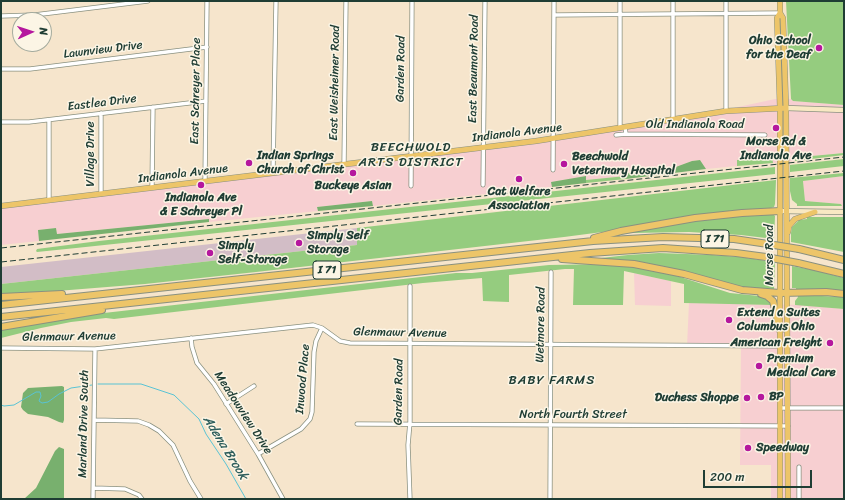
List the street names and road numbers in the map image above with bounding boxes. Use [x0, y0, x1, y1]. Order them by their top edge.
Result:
street label: East Beaumont Road [466, 15, 482, 123]
street label: East Weisheimer Road [327, 25, 343, 141]
street label: Garden Road [393, 36, 409, 102]
street label: East Schreyer Place [188, 37, 204, 145]
street label: Lawnview Drive [63, 38, 143, 62]
street label: Eastlea Drive [67, 92, 137, 114]
street label: Old Indianola Road [646, 118, 744, 132]
street label: Indianola Avenue [471, 120, 563, 146]
street label: Village Drive [84, 121, 98, 187]
street label: Indianola Avenue [137, 161, 229, 187]
street label: Morse Road [763, 224, 777, 286]
road number: I 71 [701, 230, 729, 248]
road number: I 71 [313, 261, 341, 279]
street label: Wetmore Road [533, 287, 549, 363]
street label: Glenmawr Avenue [353, 325, 447, 341]
street label: Glenmawr Avenue [22, 329, 116, 345]
street label: Inwood Place [293, 343, 313, 415]
street label: Garden Road [391, 359, 407, 425]
street label: Meadowview Drive [211, 369, 275, 457]
street label: Marland Drive South [76, 370, 92, 478]
street label: North Fourth Street [519, 408, 627, 422]

